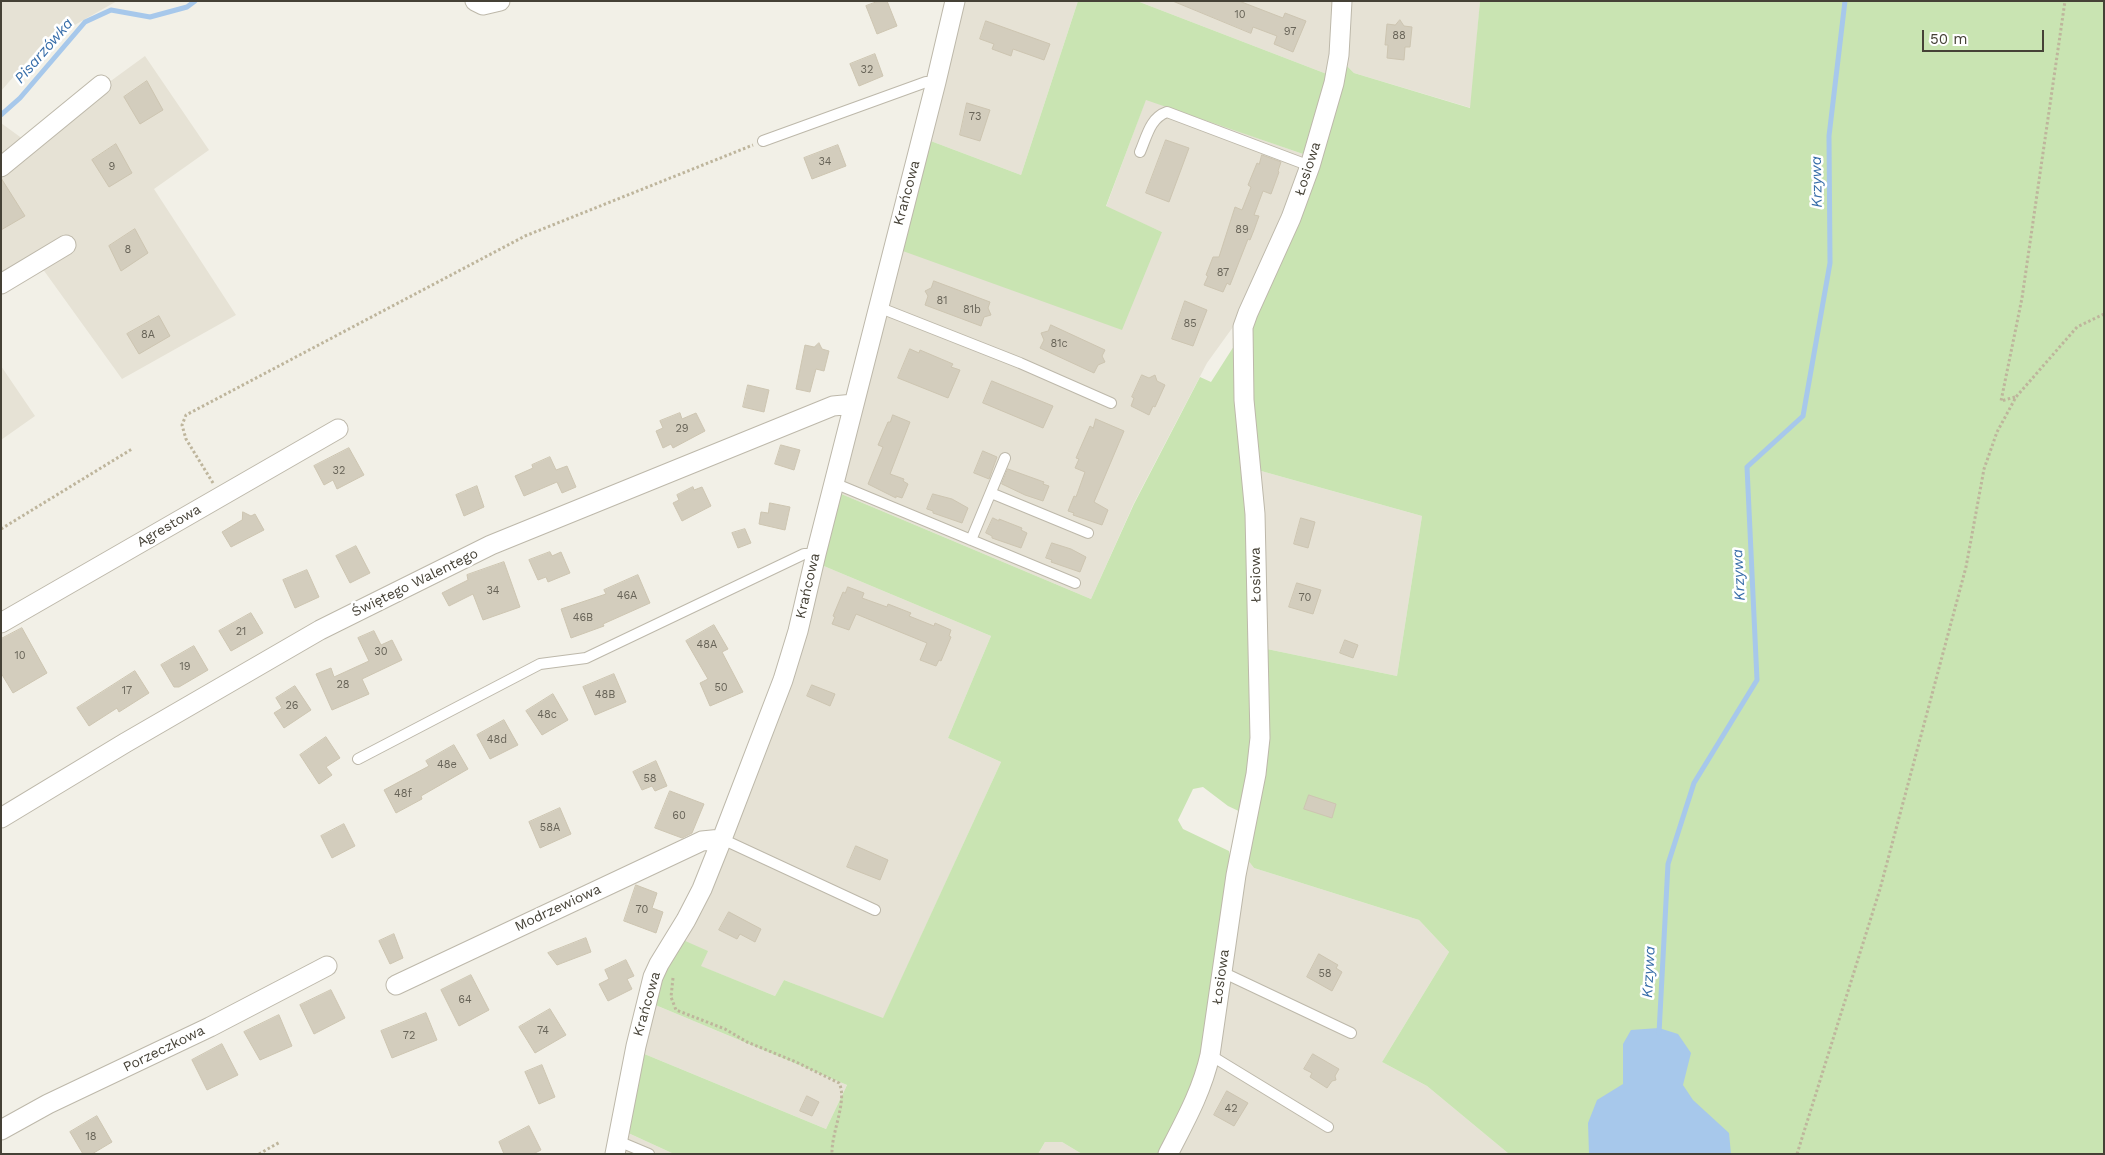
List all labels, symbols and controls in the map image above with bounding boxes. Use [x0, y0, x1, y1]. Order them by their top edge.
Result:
house number: 10 [1234, 8, 1246, 22]
water label: Pisarzówka [11, 15, 77, 87]
scale bar [1925, 20, 2048, 52]
house number: 97 [1284, 25, 1296, 39]
house number: 88 [1392, 29, 1406, 43]
text: 50 m [1930, 30, 1967, 48]
house number: 32 [861, 63, 873, 77]
house number: 73 [969, 110, 981, 124]
street label: Łosiowa [1291, 140, 1325, 198]
house number: 34 [818, 155, 832, 169]
water label: Krzywa [1808, 156, 1826, 208]
street label: Krańcowa [890, 159, 924, 227]
house number: 9 [109, 160, 115, 174]
house number: 89 [1235, 223, 1249, 237]
house number: 8 [125, 243, 131, 257]
house number: 87 [1217, 266, 1229, 280]
house number: 81 [936, 294, 948, 308]
house number: 81b [963, 303, 981, 317]
house number: 85 [1183, 317, 1197, 331]
house number: 8A [141, 328, 155, 342]
house number: 81c [1050, 337, 1068, 351]
house number: 29 [675, 422, 689, 436]
house number: 32 [333, 464, 345, 478]
street label: Agrestowa [134, 501, 204, 551]
street label: Świętego Walentego [349, 545, 481, 621]
street label: Łosiowa [1247, 547, 1265, 603]
water label: Krzywa [1729, 549, 1749, 601]
street label: Krańcowa [792, 552, 824, 620]
house number: 34 [486, 584, 500, 598]
house number: 46A [617, 589, 637, 603]
house number: 70 [1299, 591, 1311, 605]
house number: 46B [573, 611, 593, 625]
house number: 21 [236, 625, 246, 639]
house number: 48A [697, 638, 717, 652]
house number: 30 [374, 645, 388, 659]
house number: 10 [14, 649, 26, 663]
house number: 19 [179, 660, 191, 674]
house number: 28 [336, 678, 350, 692]
house number: 50 [714, 681, 728, 695]
house number: 17 [122, 684, 132, 698]
house number: 48B [595, 688, 615, 702]
house number: 26 [285, 699, 299, 713]
house number: 48c [537, 708, 557, 722]
house number: 48d [487, 733, 507, 747]
house number: 48e [437, 758, 457, 772]
house number: 58 [643, 772, 657, 786]
house number: 48f [394, 787, 412, 801]
house number: 60 [672, 809, 686, 823]
house number: 58A [540, 821, 560, 835]
street label: Modrzewiowa [512, 881, 604, 935]
house number: 70 [636, 903, 648, 917]
water label: Krzywa [1639, 946, 1659, 998]
street label: Łosiowa [1209, 948, 1233, 1006]
house number: 58 [1318, 967, 1332, 981]
street label: Krańcowa [630, 970, 664, 1038]
house number: 64 [458, 993, 472, 1007]
street label: Porzeczkowa [120, 1022, 208, 1076]
house number: 74 [537, 1024, 549, 1038]
house number: 72 [403, 1029, 415, 1043]
house number: 42 [1224, 1102, 1238, 1116]
house number: 18 [85, 1130, 97, 1144]

